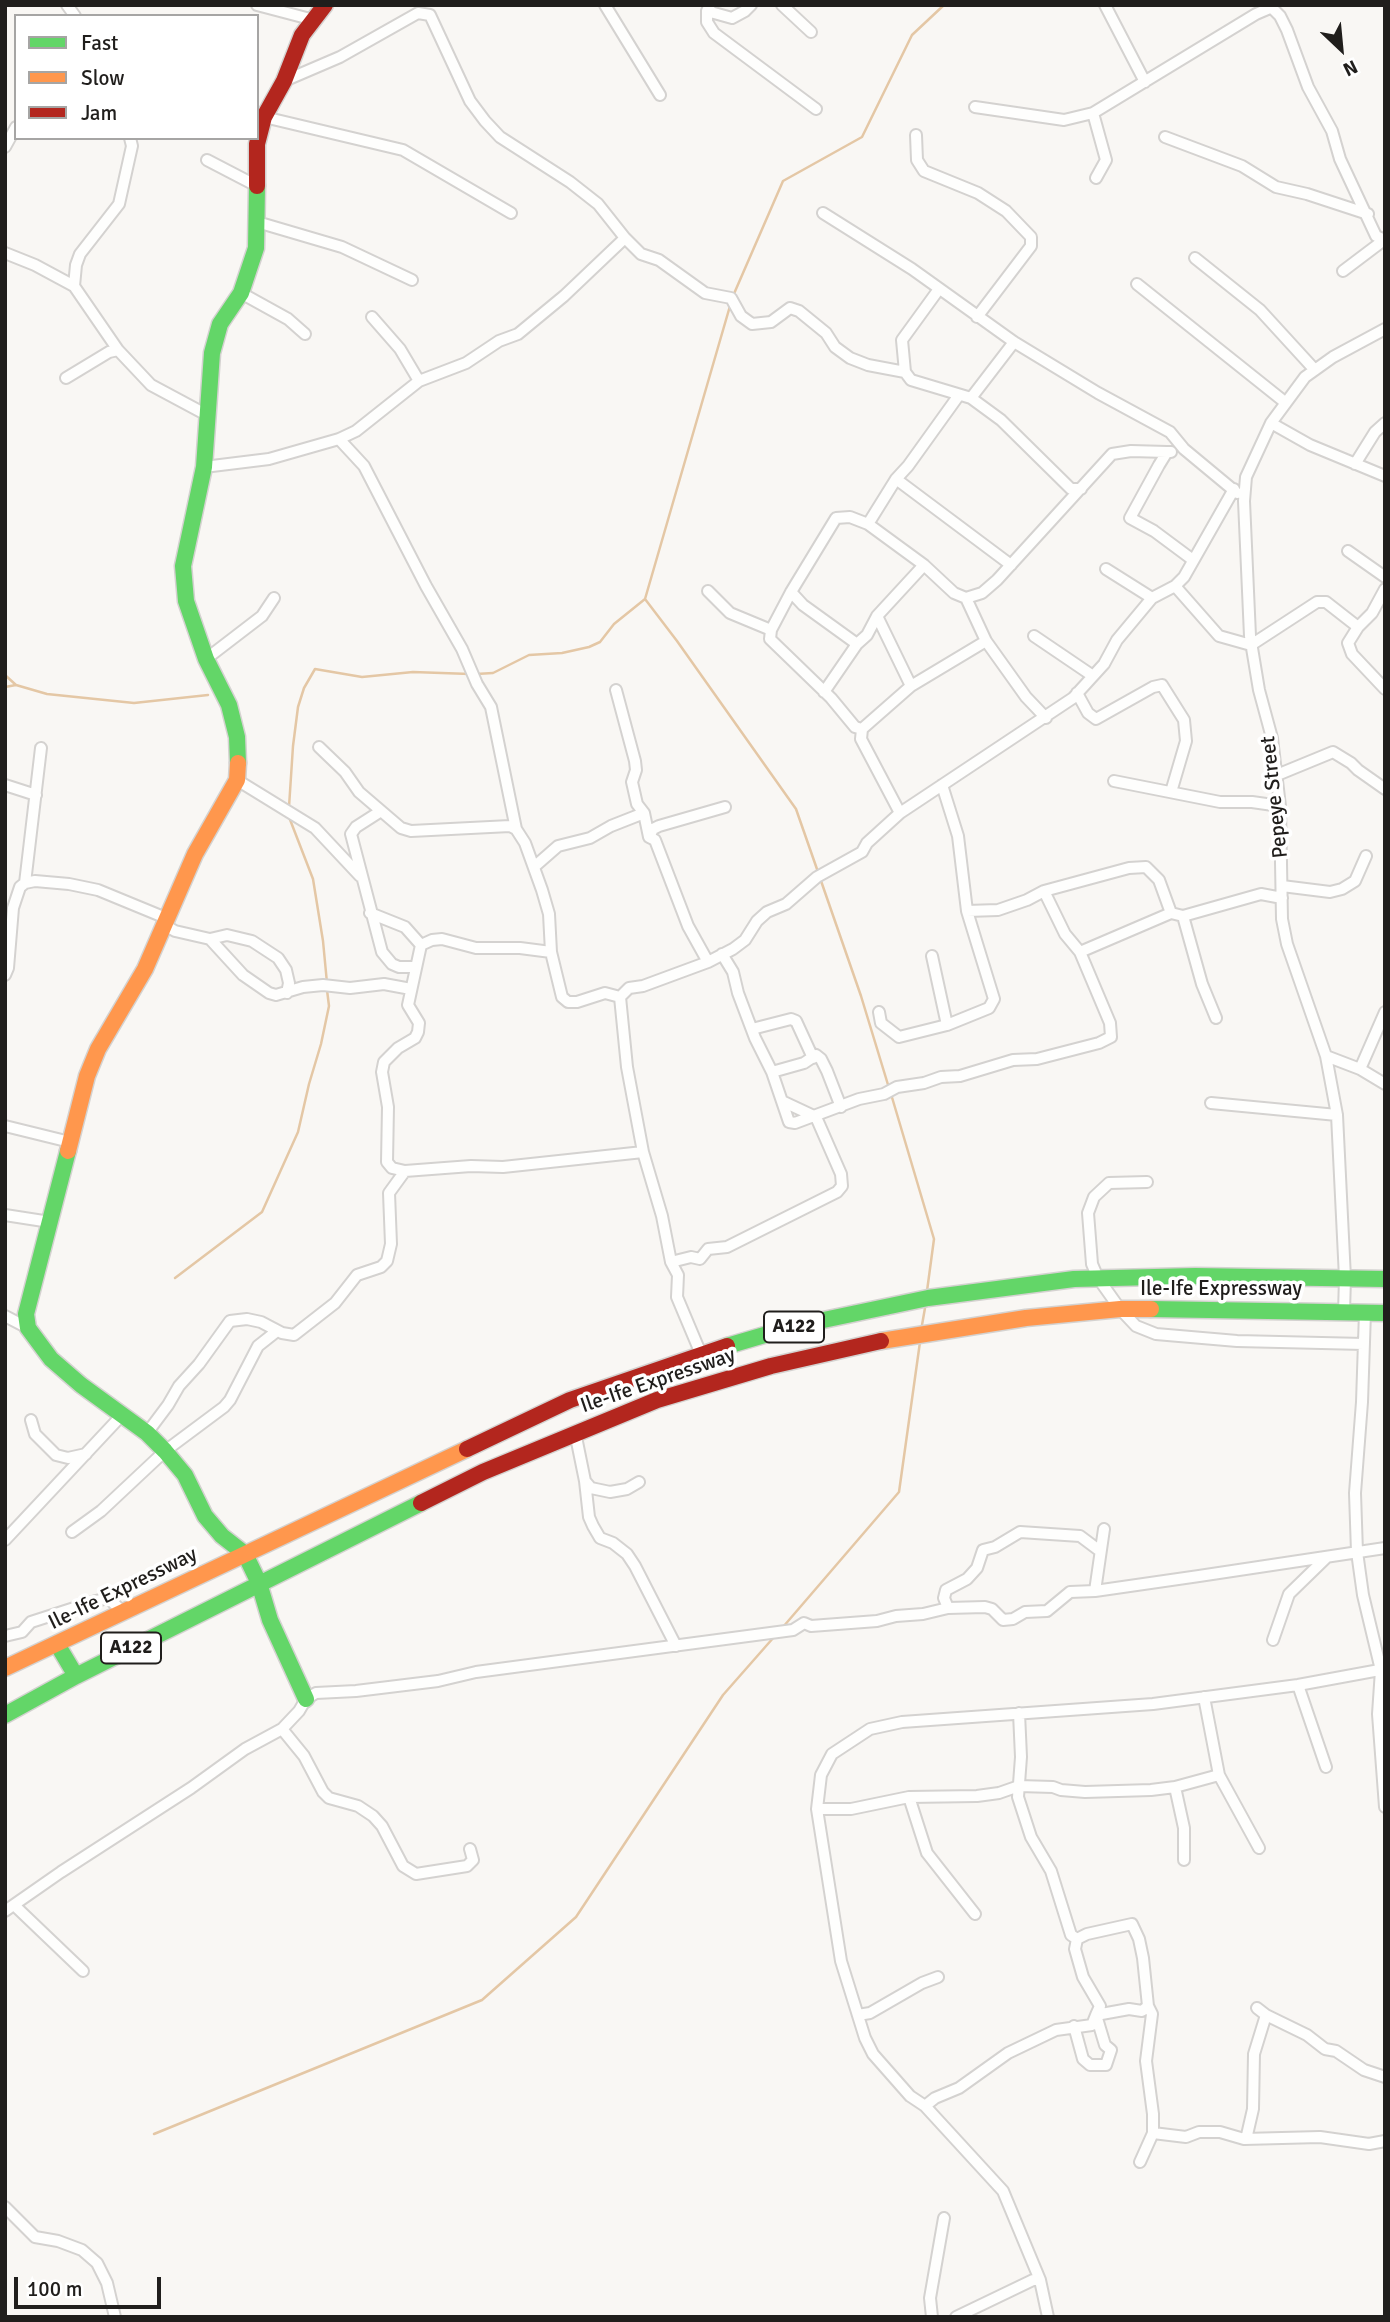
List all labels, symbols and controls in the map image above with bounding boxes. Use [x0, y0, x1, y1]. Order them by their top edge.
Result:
legend [14, 14, 259, 140]
north arrow [1306, 14, 1376, 84]
text: Fast [81, 30, 118, 56]
text: N [1339, 54, 1361, 82]
text: Slow [81, 65, 125, 91]
text: Jam [81, 100, 117, 126]
street label: Pepeye Street [1256, 735, 1294, 859]
street label: Ile-Ife Expressway [1140, 1276, 1302, 1302]
road number: A122 [764, 1312, 824, 1343]
street label: Ile-Ife Expressway [577, 1343, 739, 1419]
street label: Ile-Ife Expressway [45, 1542, 201, 1636]
road number: A122 [101, 1632, 161, 1664]
scale bar [18, 2262, 164, 2306]
text: 100 m [27, 2276, 82, 2302]

